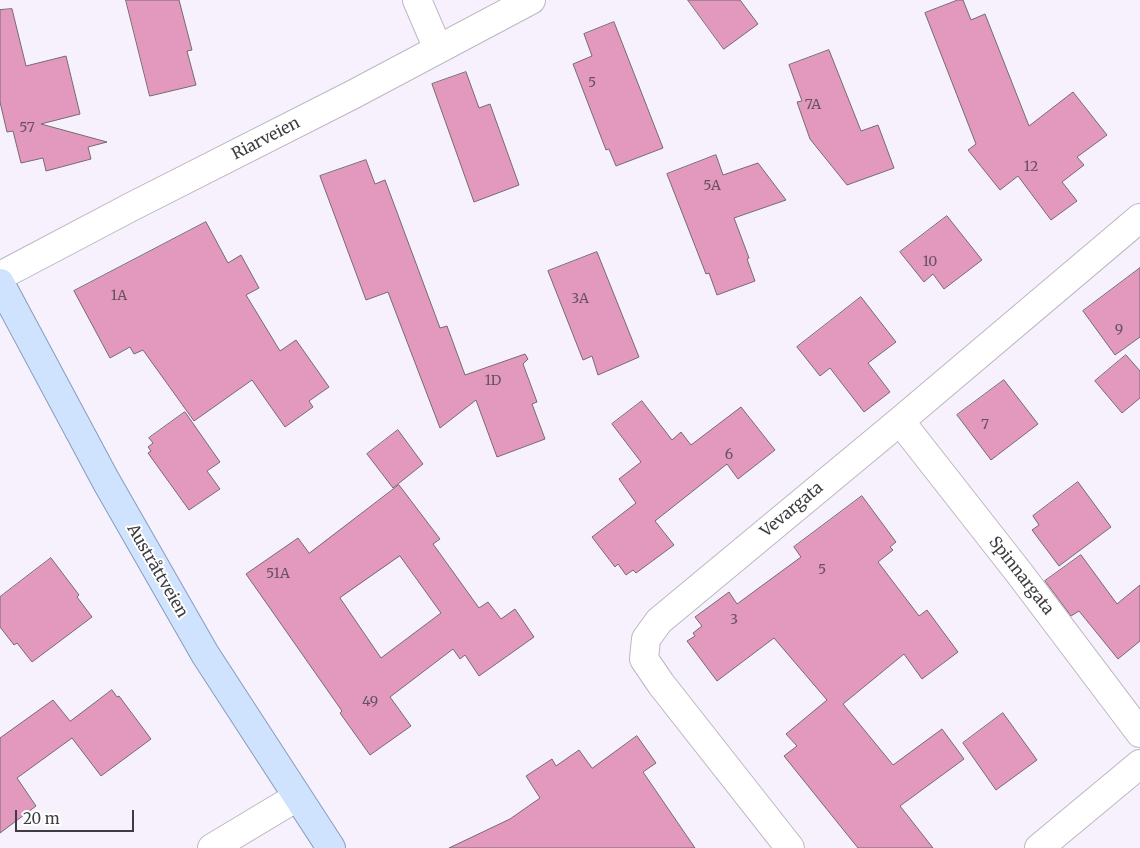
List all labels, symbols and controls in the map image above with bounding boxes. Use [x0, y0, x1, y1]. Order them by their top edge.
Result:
house number: 5 [588, 75, 596, 91]
house number: 7A [805, 97, 821, 113]
street label: Riarveien [229, 114, 303, 164]
house number: 57 [19, 120, 35, 136]
house number: 12 [1024, 159, 1038, 175]
house number: 5A [703, 178, 721, 194]
house number: 10 [923, 254, 937, 270]
house number: 1A [111, 288, 127, 304]
house number: 3A [571, 291, 589, 307]
house number: 9 [1115, 322, 1123, 338]
house number: 1D [485, 373, 501, 389]
house number: 7 [981, 417, 989, 433]
house number: 6 [725, 447, 733, 463]
street label: Vevargata [757, 478, 827, 542]
street label: Austråttveien [123, 521, 191, 621]
street label: Spinnargata [985, 533, 1057, 619]
house number: 5 [818, 562, 826, 578]
house number: 51A [266, 566, 290, 582]
house number: 3 [730, 612, 738, 628]
house number: 49 [362, 694, 378, 710]
scale bar [18, 800, 136, 832]
text: 20 m [23, 809, 60, 828]

